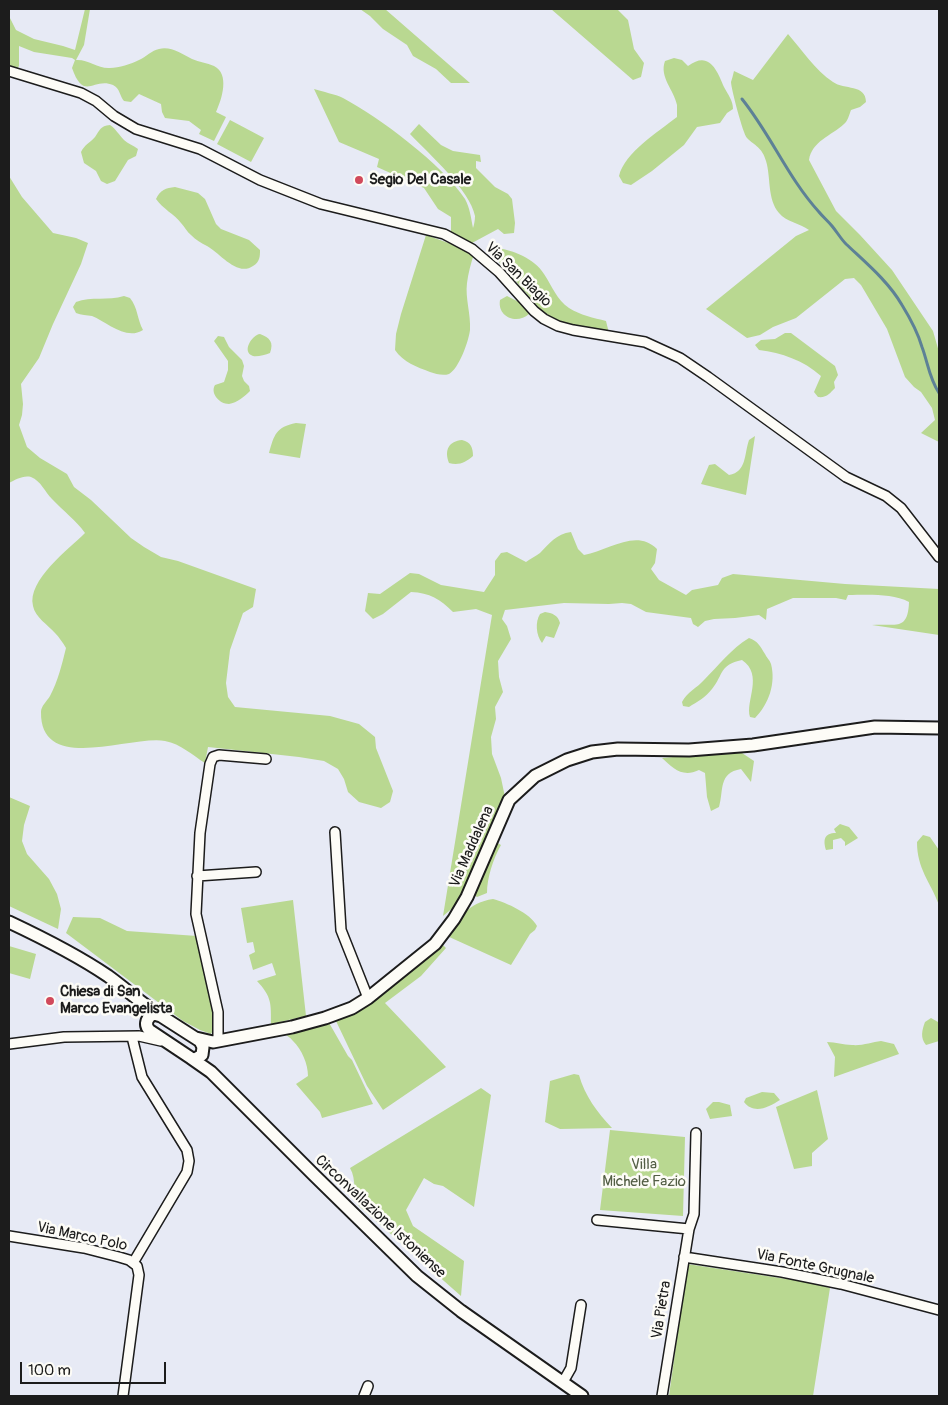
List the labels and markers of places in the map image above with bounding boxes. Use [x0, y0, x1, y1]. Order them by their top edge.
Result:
place label: Segio Del Casale [369, 171, 471, 189]
marker: Segio Del Casale [353, 174, 365, 186]
place label: Chiesa di San Marco Evangelista [60, 983, 173, 1018]
marker: Chiesa di San Marco Evangelista [44, 995, 56, 1007]

